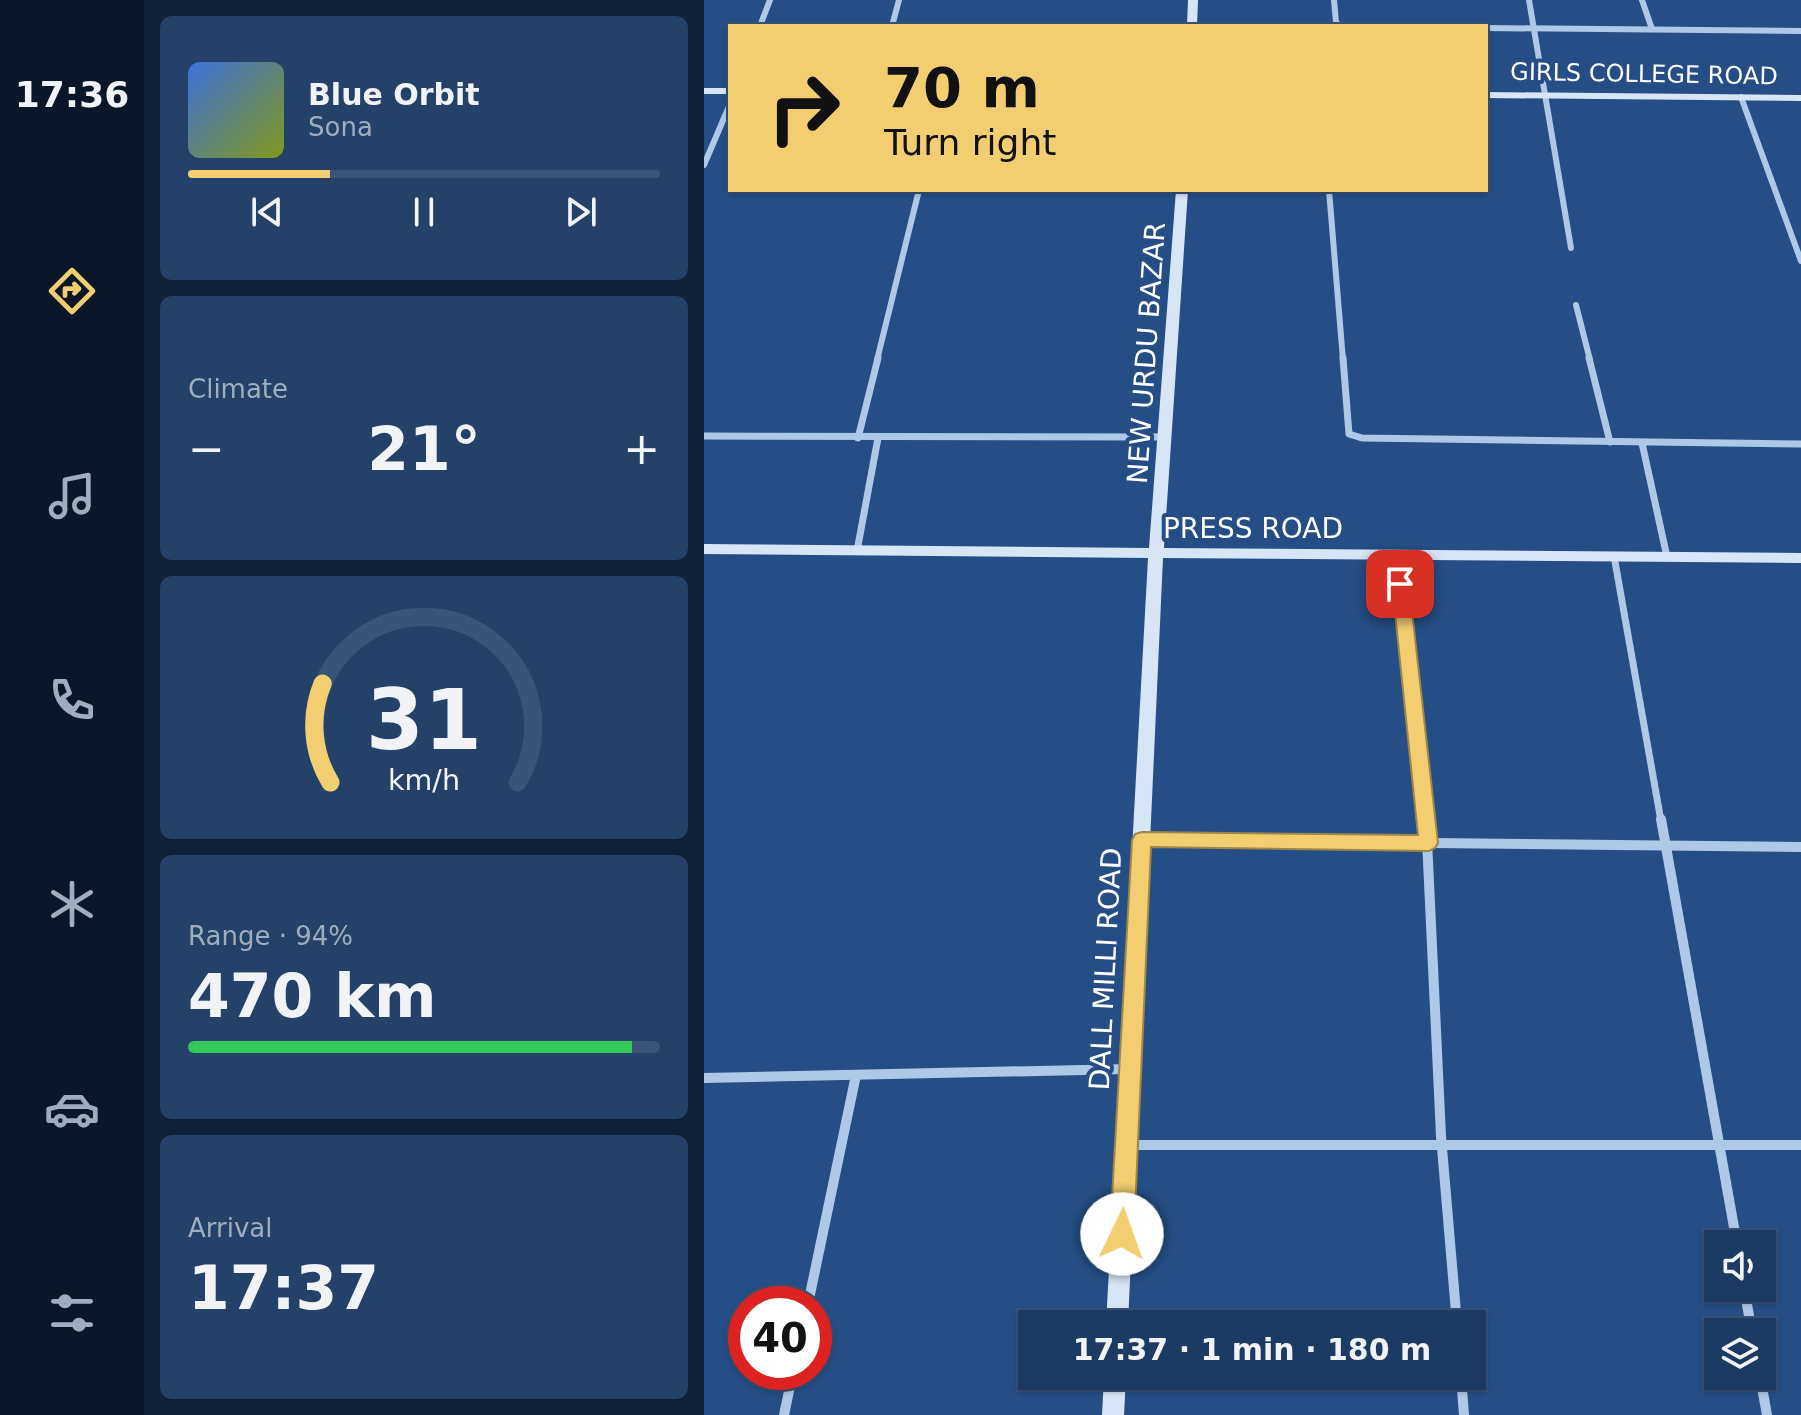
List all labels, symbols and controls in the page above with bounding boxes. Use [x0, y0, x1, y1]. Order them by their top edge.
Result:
text: 70 m [884, 55, 1040, 120]
icon: right [752, 56, 856, 160]
street label: GIRLS COLLEGE ROAD [1510, 58, 1778, 90]
text: 17:36 [15, 74, 129, 115]
text: Blue Orbit [308, 77, 480, 112]
text: Sona [308, 112, 373, 142]
text: Turn right [884, 122, 1056, 163]
icon: previous [245, 190, 289, 234]
icon: pause [402, 190, 446, 234]
icon: next [559, 190, 603, 234]
street label: NEW URDU BAZAR [1121, 221, 1172, 485]
icon: directions [44, 263, 100, 319]
text: Climate [188, 374, 288, 404]
text: 21° [367, 414, 481, 484]
text: − [188, 423, 225, 474]
text: + [623, 423, 660, 474]
icon: music [44, 468, 100, 524]
street label: PRESS ROAD [1163, 512, 1343, 545]
pin [1366, 550, 1434, 618]
icon: arrive [1378, 562, 1422, 606]
icon: phone [44, 672, 100, 728]
text: 31 [366, 672, 482, 769]
text: km/h [388, 764, 460, 798]
street label: DALL MILLI ROAD [1083, 847, 1128, 1091]
icon: climate [44, 876, 100, 932]
text: Range · 94% [188, 921, 353, 951]
text: 470 km [188, 961, 437, 1031]
icon: car [44, 1081, 100, 1137]
position arrow [1080, 1192, 1164, 1276]
text: Arrival [188, 1213, 272, 1243]
map controls [1704, 1230, 1776, 1390]
button: sound [1704, 1230, 1776, 1302]
text: 17:37 [188, 1253, 379, 1323]
icon: filters [44, 1285, 100, 1341]
speed limit sign: 40 [728, 1286, 832, 1390]
button: layers [1704, 1318, 1776, 1390]
text: 17:37 · 1 min · 180 m [1073, 1332, 1431, 1367]

